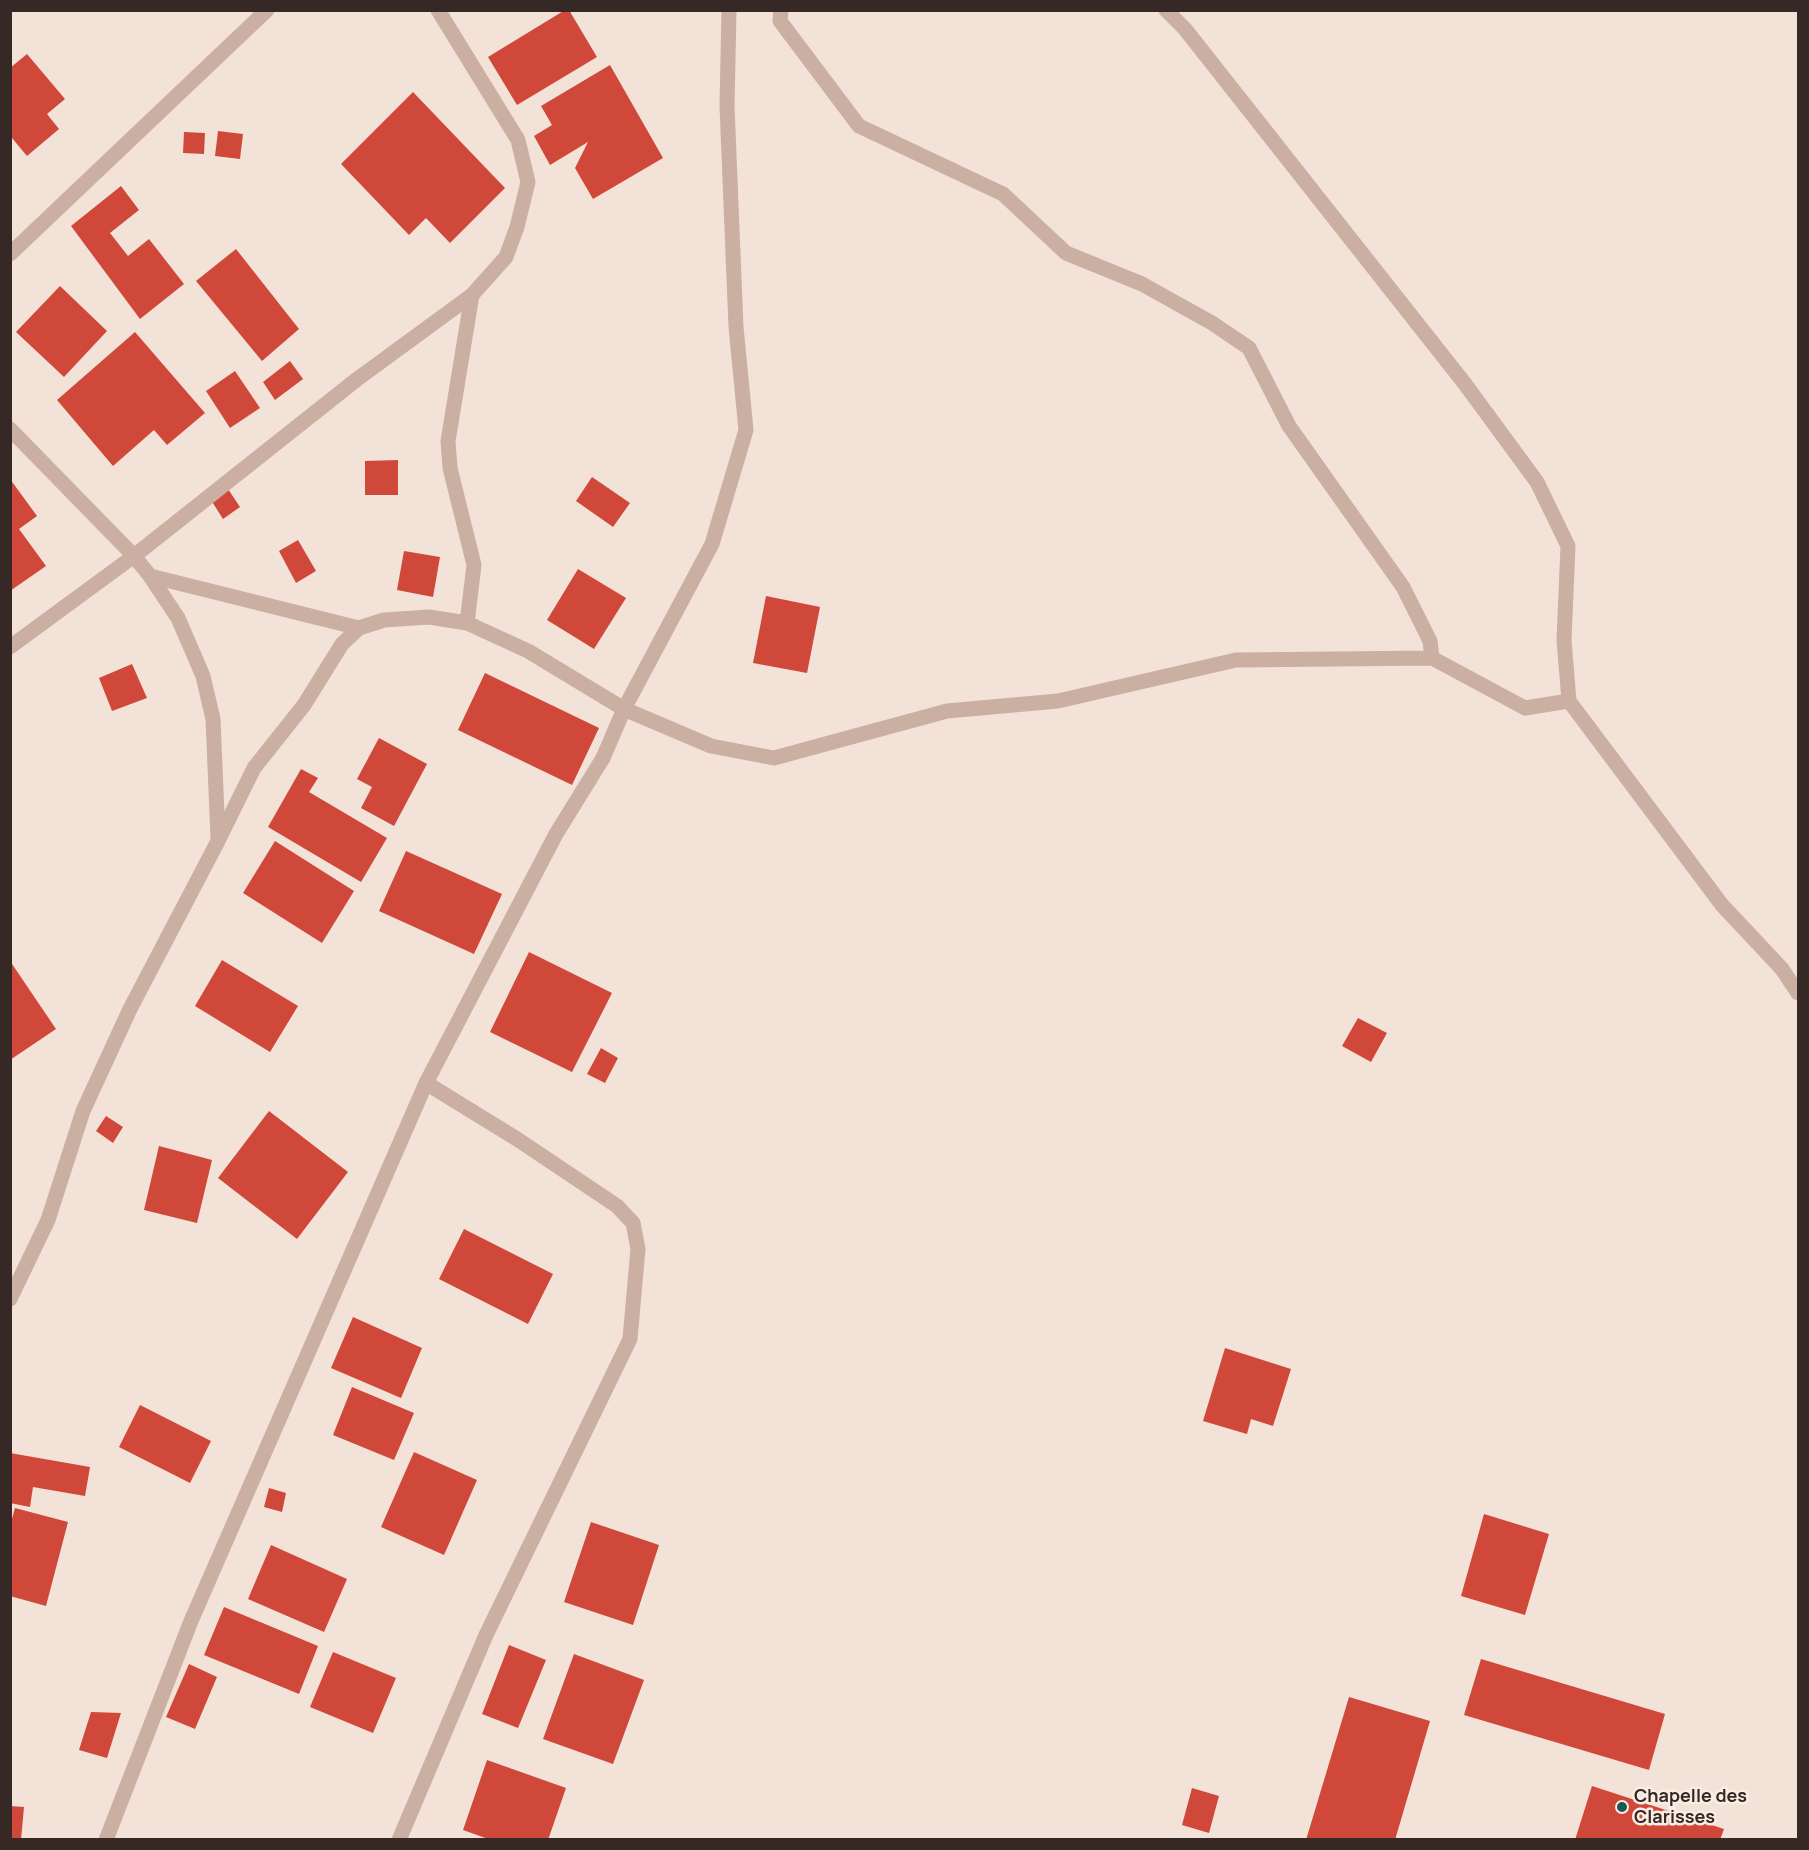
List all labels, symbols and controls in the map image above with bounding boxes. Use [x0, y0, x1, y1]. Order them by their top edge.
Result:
place label: Chapelle des Clarisses [1634, 1786, 1747, 1828]
marker: Chapelle des Clarisses [1615, 1800, 1629, 1814]

